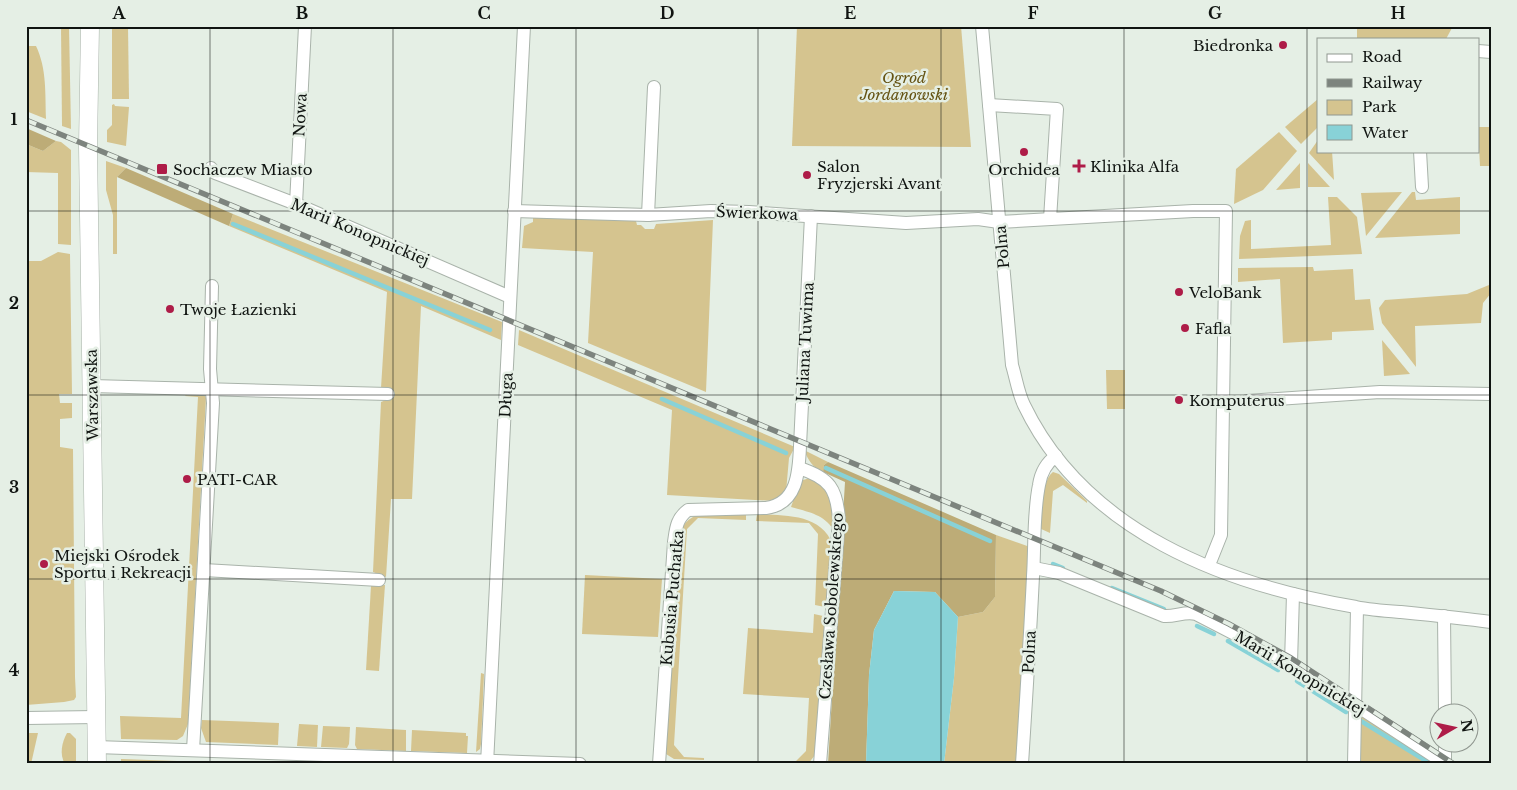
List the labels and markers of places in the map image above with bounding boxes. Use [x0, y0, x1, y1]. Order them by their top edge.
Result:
place label: Biedronka [1193, 36, 1274, 55]
marker: Biedronka [1277, 39, 1289, 51]
marker: Orchidea [1018, 146, 1030, 158]
place label: Salon Fryzjerski Avant [817, 157, 942, 193]
place label: Klinika Alfa [1090, 157, 1180, 176]
marker: Klinika Alfa [1072, 159, 1086, 173]
place label: Sochaczew Miasto [173, 160, 313, 179]
place label: Orchidea [988, 160, 1061, 179]
marker: Sochaczew Miasto [155, 162, 169, 176]
marker: Salon Fryzjerski Avant [801, 169, 813, 181]
place label: VeloBank [1188, 283, 1263, 302]
marker: VeloBank [1173, 286, 1185, 298]
place label: Twoje Łazienki [180, 300, 297, 319]
marker: Twoje Łazienki [164, 303, 176, 315]
place label: Fafla [1195, 319, 1232, 338]
marker: Fafla [1179, 322, 1191, 334]
place label: Komputerus [1189, 391, 1285, 410]
marker: Komputerus [1173, 394, 1185, 406]
place label: PATI-CAR [197, 470, 279, 489]
marker: PATI-CAR [181, 473, 193, 485]
place label: Miejski Ośrodek Sportu i Rekreacji [54, 546, 191, 582]
marker: Miejski Ośrodek Sportu i Rekreacji [38, 558, 50, 570]

